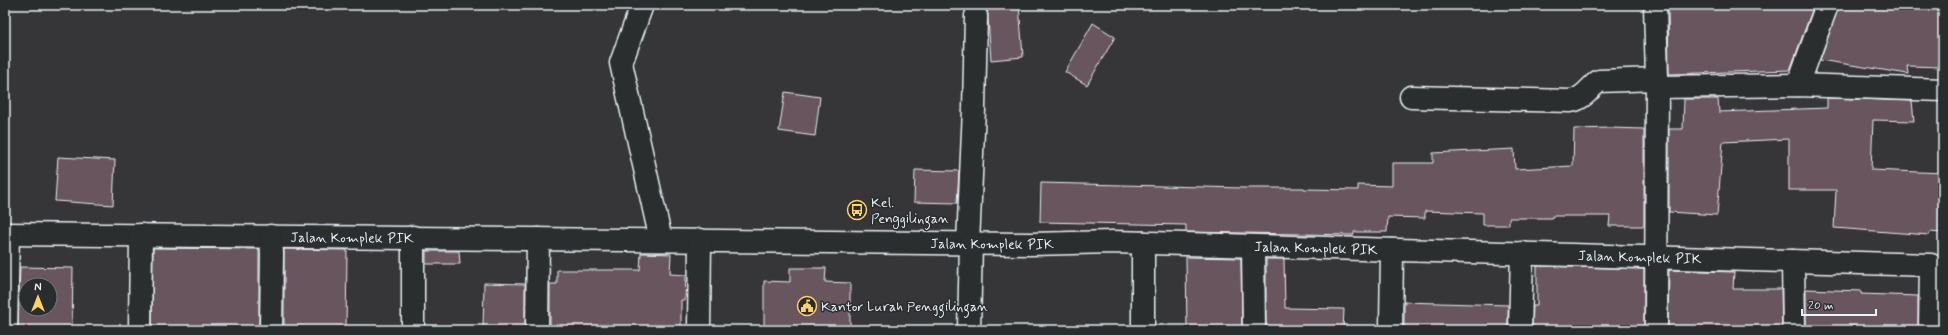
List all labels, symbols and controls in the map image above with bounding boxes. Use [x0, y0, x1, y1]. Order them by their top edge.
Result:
place label: Kel. Penggilingan [871, 194, 949, 230]
bus stop icon: Kel. Penggilingan [846, 199, 868, 221]
street label: Jalan Komplek PIK [290, 229, 414, 248]
street label: Jalan Komplek PIK [930, 235, 1054, 254]
street label: Jalan Komplek PIK [1254, 238, 1378, 259]
street label: Jalan Komplek PIK [1578, 247, 1702, 269]
north arrow [18, 277, 58, 317]
text: N [34, 281, 42, 295]
scale bar [1802, 291, 1876, 317]
public building icon: Kantor Lurah Penggilingan [796, 295, 818, 317]
place label: Kantor Lurah Penggilingan [821, 298, 988, 318]
text: 20 m [1808, 298, 1834, 314]

